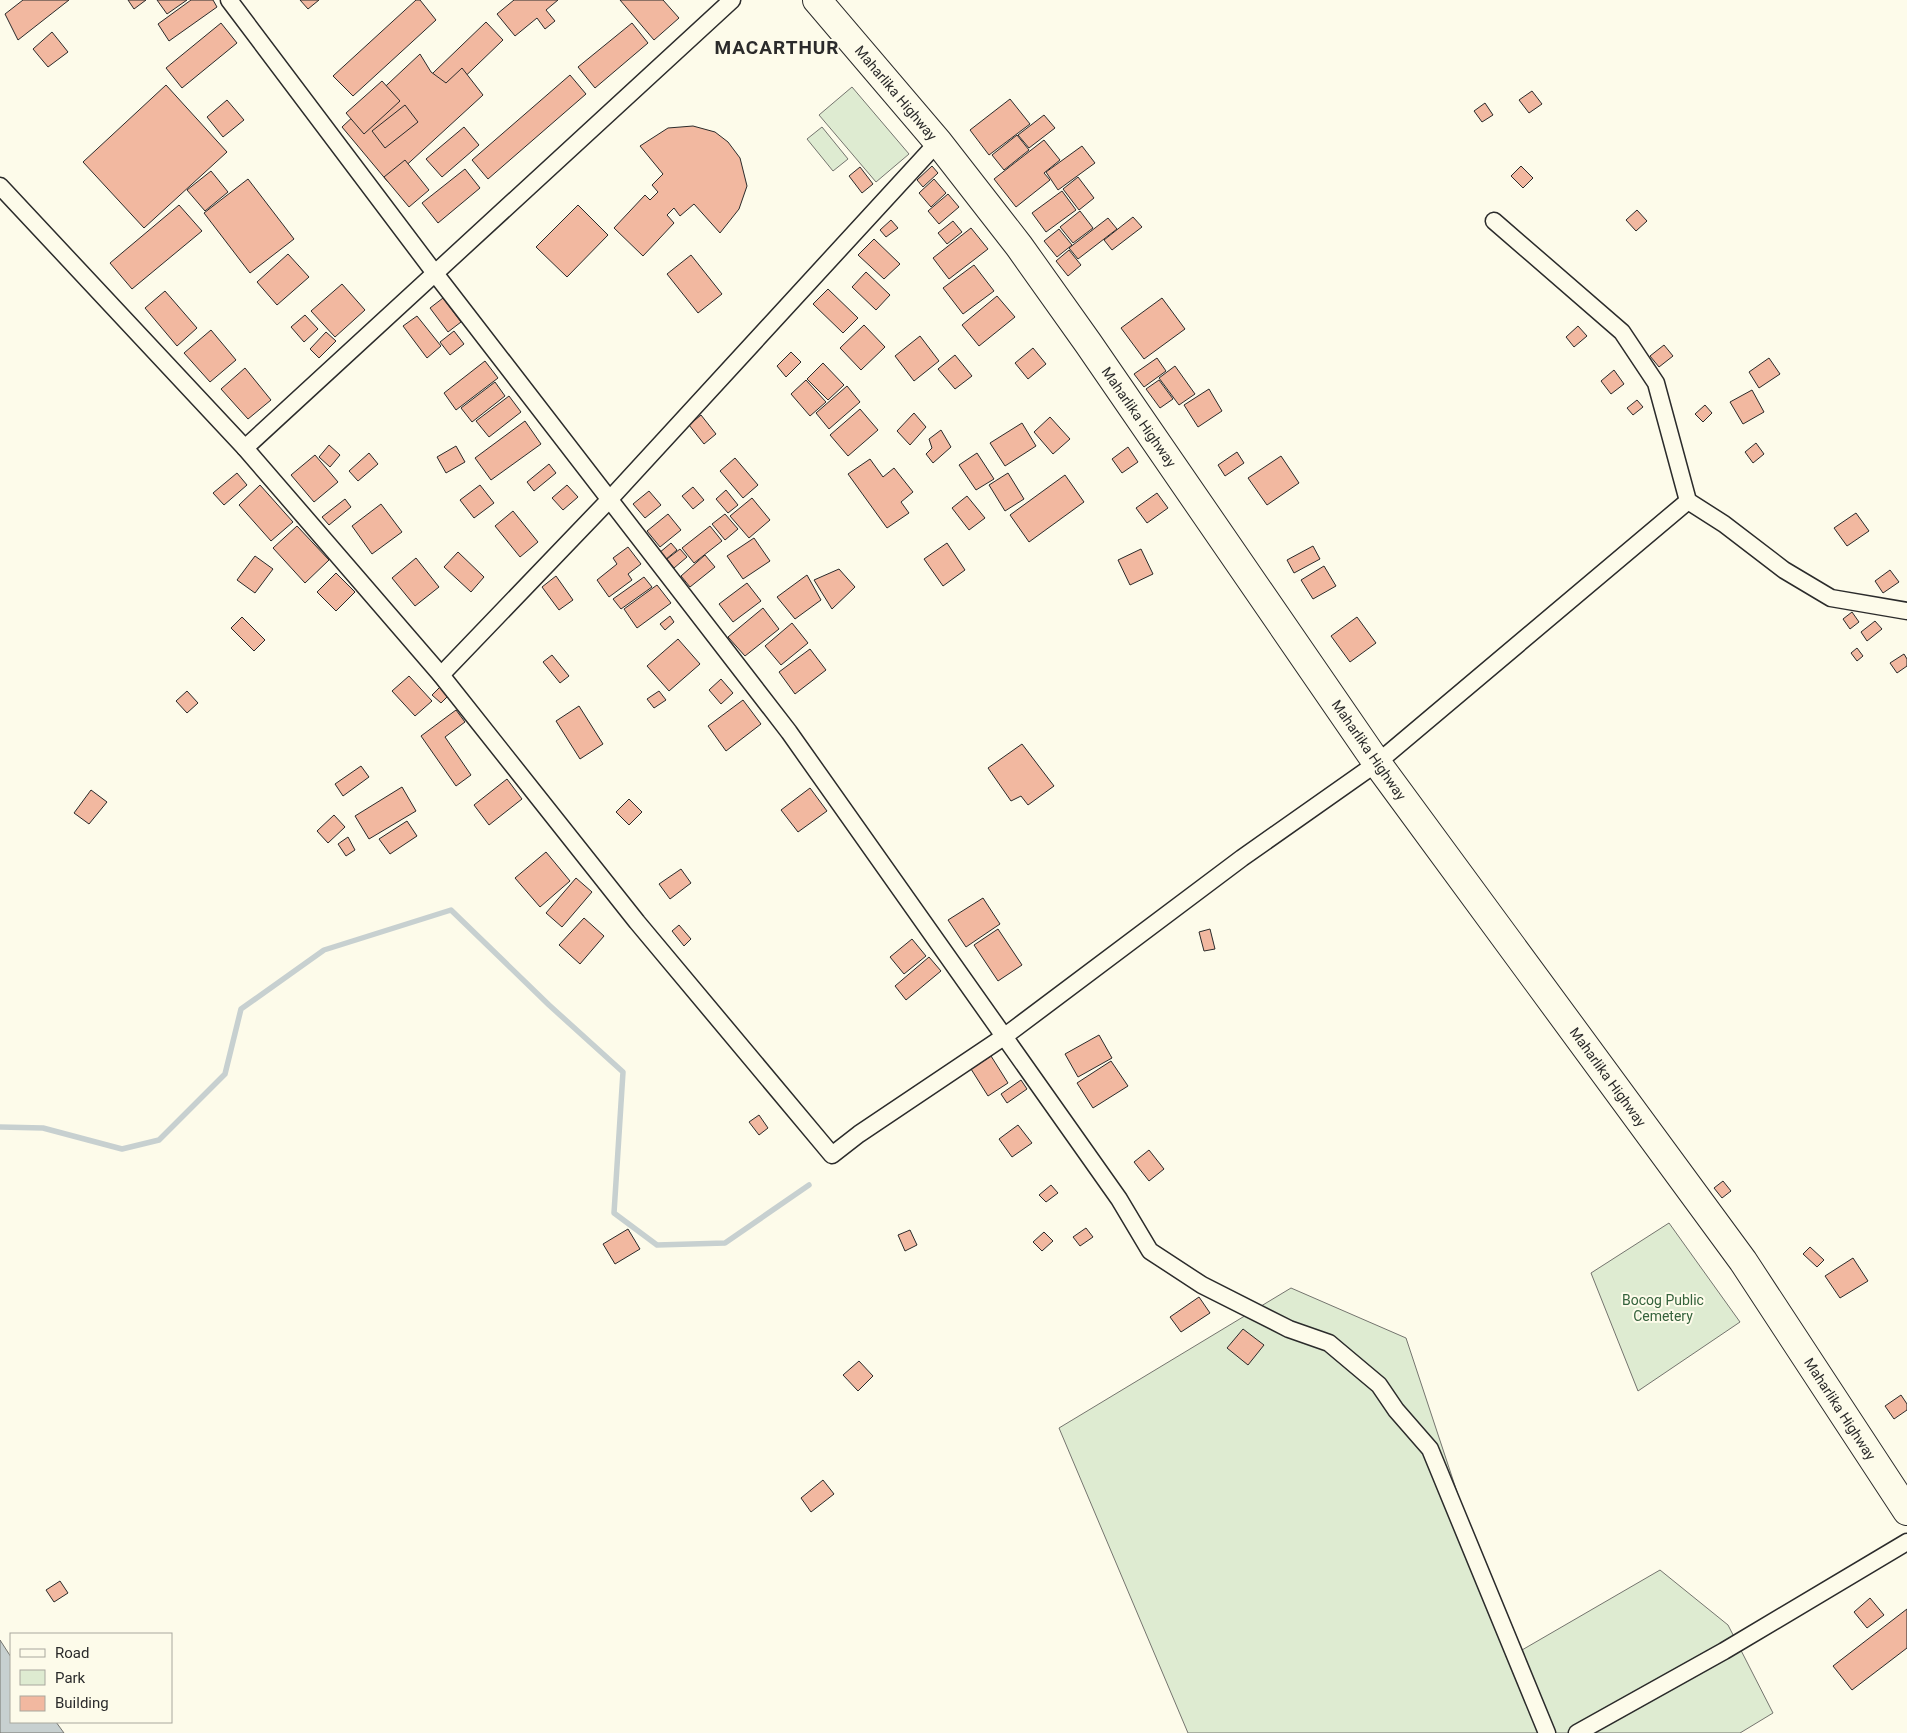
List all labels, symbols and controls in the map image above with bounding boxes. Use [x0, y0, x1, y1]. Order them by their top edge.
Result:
district label: MACARTHUR [714, 36, 840, 59]
street label: Maharlika Highway [852, 42, 940, 144]
street label: Maharlika Highway [1098, 364, 1180, 470]
street label: Maharlika Highway [1328, 697, 1410, 803]
street label: Maharlika Highway [1567, 1024, 1650, 1130]
park label: Bocog Public Cemetery [1622, 1292, 1704, 1324]
street label: Maharlika Highway [1801, 1355, 1879, 1463]
legend [10, 1633, 172, 1723]
text: Road [55, 1644, 89, 1662]
text: Park [55, 1669, 86, 1687]
text: Building [55, 1694, 109, 1712]

